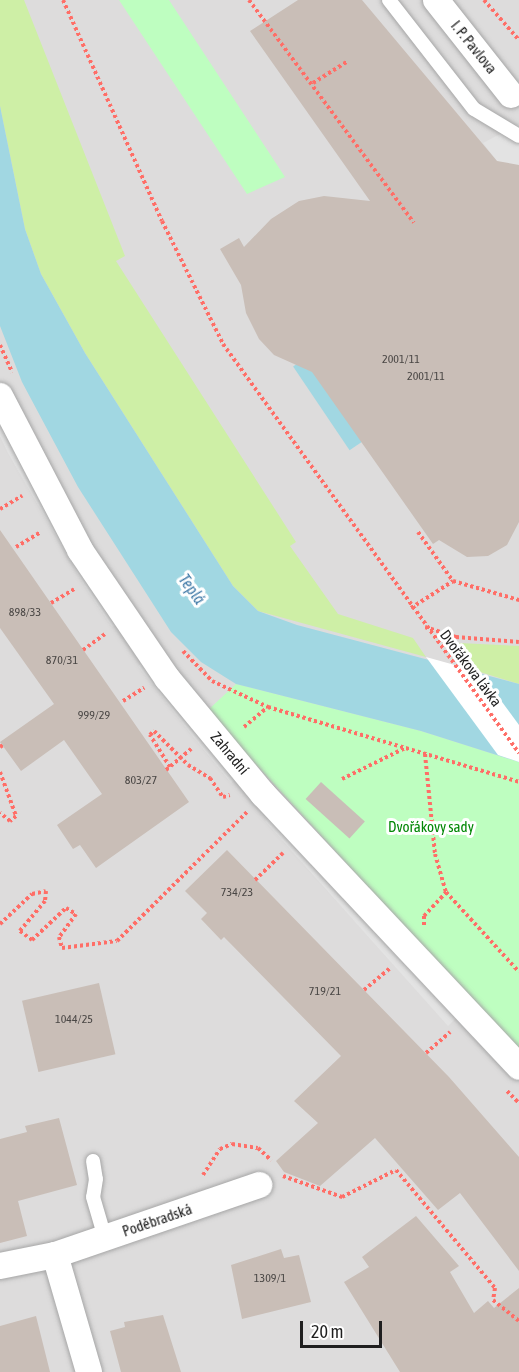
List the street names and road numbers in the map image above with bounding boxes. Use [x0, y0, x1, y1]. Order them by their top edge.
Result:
street label: I. P. Pavlova [447, 17, 501, 77]
street label: Dvořákova lávka [436, 626, 506, 710]
street label: Zahradní [207, 728, 253, 778]
street label: Poděbradská [120, 1200, 194, 1240]

